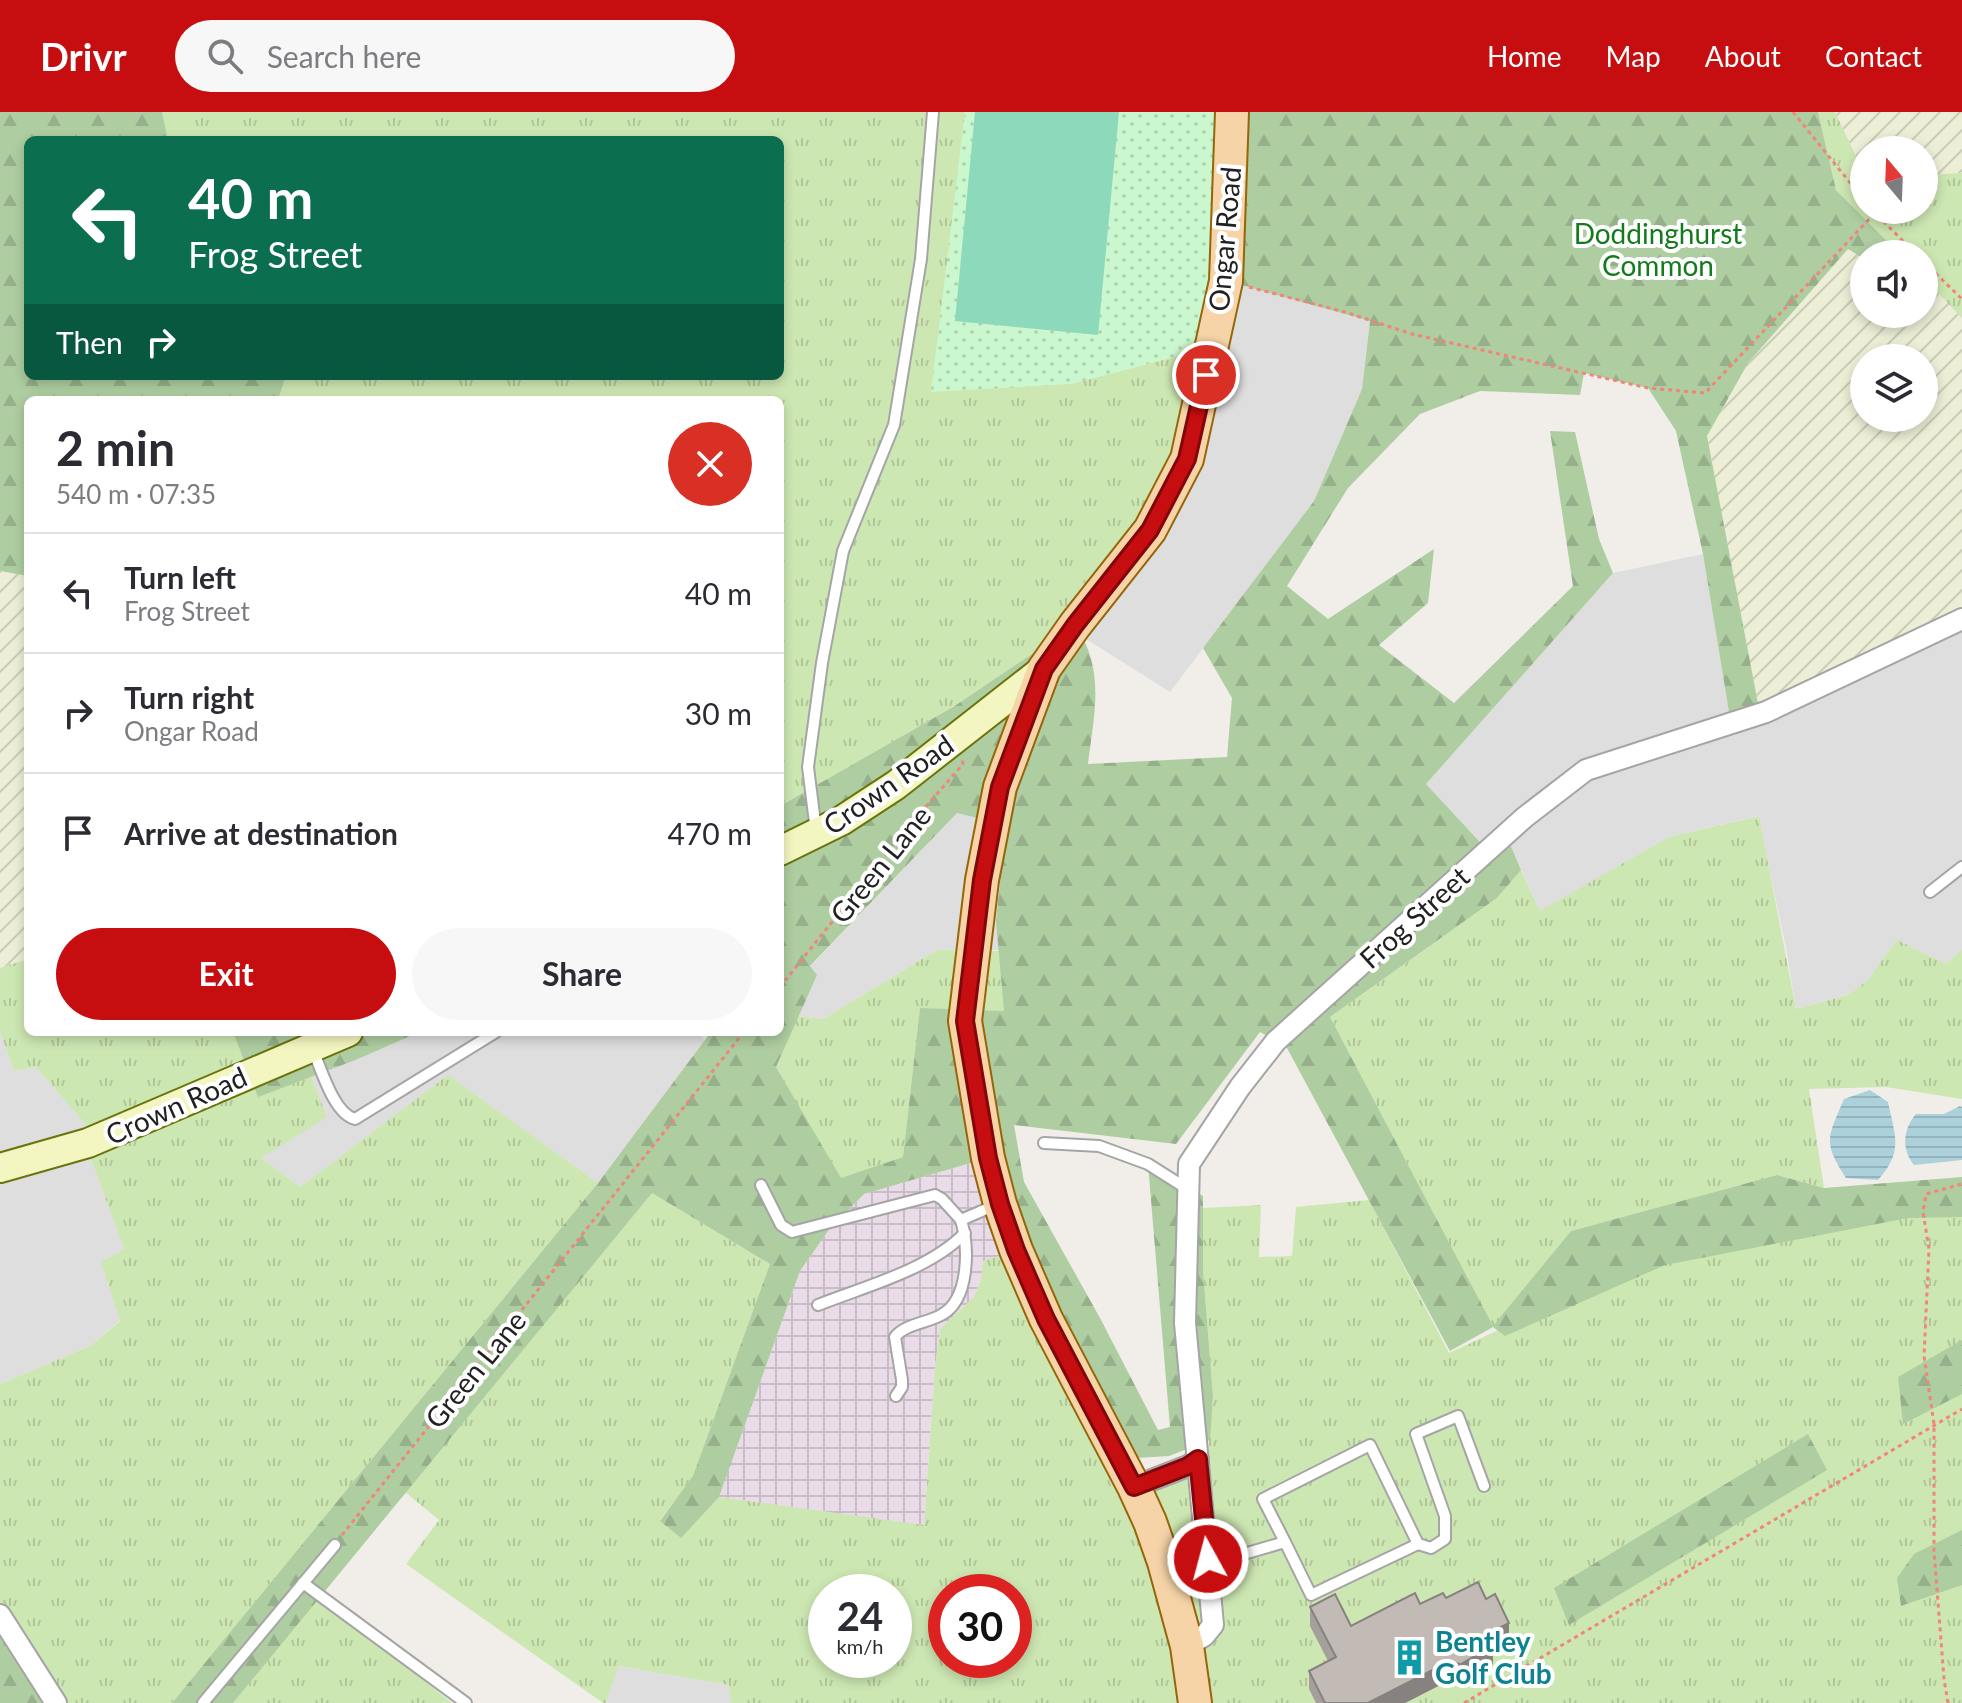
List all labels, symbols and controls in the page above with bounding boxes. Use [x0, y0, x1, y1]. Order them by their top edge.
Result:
search box [175, 20, 735, 92]
text: Drivr [40, 33, 127, 79]
icon: search [203, 34, 247, 78]
text: Search here [267, 38, 421, 74]
text: Home [1487, 39, 1562, 73]
text: Map [1606, 39, 1661, 73]
text: About [1705, 39, 1781, 73]
text: Contact [1825, 39, 1922, 73]
north arrow [1850, 136, 1938, 224]
map controls [1850, 136, 1938, 432]
text: 40 m [188, 164, 313, 231]
street label: Ongar Road [1201, 165, 1247, 313]
icon: left [56, 168, 160, 272]
park label: Doddinghurst Common [1574, 216, 1742, 282]
text: Frog Street [188, 232, 362, 276]
button: sound [1850, 240, 1938, 328]
icon: right [139, 320, 183, 364]
text: Then [56, 324, 123, 360]
pin [1172, 341, 1240, 409]
button: layers [1850, 344, 1938, 432]
icon: arrive [1184, 353, 1228, 397]
text: 2 min [56, 419, 175, 476]
button: close [668, 422, 752, 506]
text: 540 m · 07:35 [56, 478, 216, 510]
text: Turn left [124, 559, 236, 595]
icon: left [56, 571, 100, 615]
text: 40 m [685, 575, 752, 611]
text: Frog Street [124, 595, 250, 627]
text: Turn right [124, 679, 254, 715]
icon: right [56, 691, 100, 735]
text: 30 m [685, 695, 752, 731]
text: Ongar Road [124, 715, 259, 747]
street label: Crown Road [816, 727, 960, 841]
street label: Green Lane [822, 799, 938, 929]
icon: arrive [56, 811, 100, 855]
text: Arrive at destination [124, 815, 398, 851]
text: 470 m [667, 815, 752, 851]
street label: Frog Street [1352, 859, 1476, 975]
button: Exit [56, 928, 396, 1020]
button: Share [412, 928, 752, 1020]
street label: Crown Road [100, 1059, 252, 1151]
street label: Green Lane [417, 1304, 533, 1434]
position arrow [1166, 1517, 1250, 1601]
speed limit sign: 30 [928, 1574, 1032, 1678]
text: 24 [837, 1592, 883, 1640]
place label: Bentley Golf Club [1435, 1624, 1552, 1690]
text: km/h [837, 1634, 883, 1658]
building icon: Bentley Golf Club [1390, 1638, 1428, 1676]

